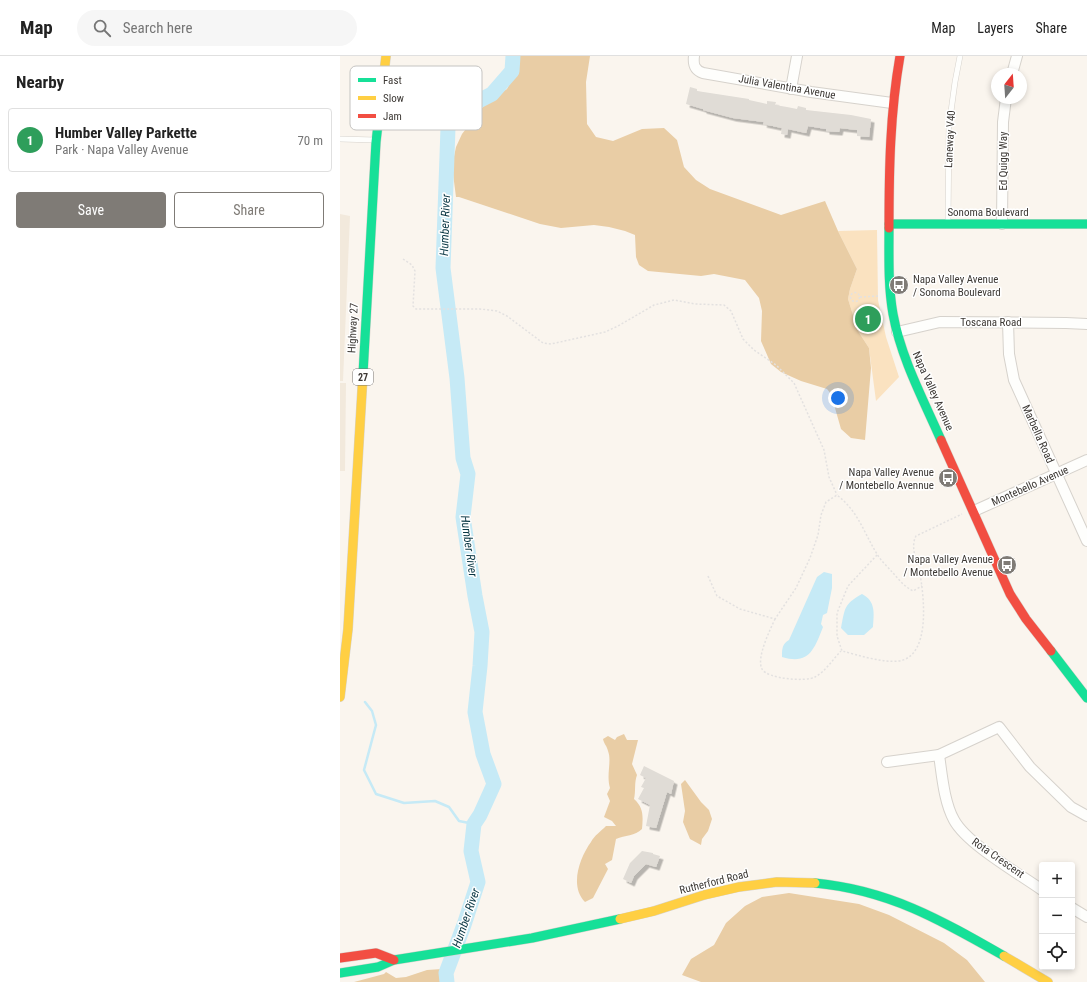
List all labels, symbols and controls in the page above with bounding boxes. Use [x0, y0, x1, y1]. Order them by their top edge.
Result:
search box [77, 10, 357, 46]
text: Map [20, 16, 53, 39]
icon: search [91, 17, 113, 39]
text: Search here [123, 19, 193, 37]
text: Map [931, 20, 955, 36]
text: Layers [977, 20, 1014, 36]
text: Share [1036, 20, 1067, 36]
legend [350, 66, 482, 130]
north arrow [991, 68, 1027, 104]
text: Nearby [16, 72, 64, 92]
street label: Julia Valentina Avenue [737, 72, 837, 102]
text: Fast [383, 74, 402, 87]
text: Slow [383, 92, 404, 105]
text: Jam [383, 110, 402, 123]
street label: Laneway V40 [942, 110, 958, 168]
text: Humber Valley Parkette [55, 124, 197, 142]
street label: Ed Quigg Way [997, 131, 1010, 191]
text: 1 [27, 133, 33, 148]
text: 70 m [297, 133, 323, 148]
text: Park · Napa Valley Avenue [55, 142, 188, 157]
button: Save [16, 192, 166, 228]
button: Share [174, 192, 324, 228]
water label: Humber River [437, 193, 453, 256]
street label: Sonoma Boulevard [947, 206, 1029, 219]
place label: Napa Valley Avenue / Sonoma Boulevard [913, 273, 1001, 299]
bus stop icon: Napa Valley Avenue / Sonoma Boulevard [888, 274, 910, 296]
street label: Highway 27 [345, 302, 361, 354]
pin: 1 [855, 304, 881, 334]
street label: Toscana Road [960, 316, 1022, 329]
street label: Napa Valley Avenue [910, 349, 956, 433]
road number: 27 [353, 369, 373, 385]
your location [828, 388, 848, 408]
street label: Marbella Road [1019, 403, 1057, 465]
street label: Montebello Avenue [989, 463, 1071, 509]
place label: Napa Valley Avenue / Montebello Avennue [839, 466, 934, 492]
bus stop icon: Napa Valley Avenue / Montebello Avennue [937, 467, 959, 489]
water label: Humber River [458, 514, 480, 578]
place label: Napa Valley Avenue / Montebello Avenue [903, 553, 993, 579]
bus stop icon: Napa Valley Avenue / Montebello Avenue [996, 554, 1018, 576]
street label: Rota Crescent [969, 835, 1027, 881]
map controls [1039, 862, 1075, 970]
button: + [1039, 862, 1075, 898]
street label: Rutherford Road [678, 867, 750, 897]
water label: Humber River [449, 886, 483, 950]
button: − [1039, 898, 1075, 934]
button: locate [1039, 934, 1075, 970]

